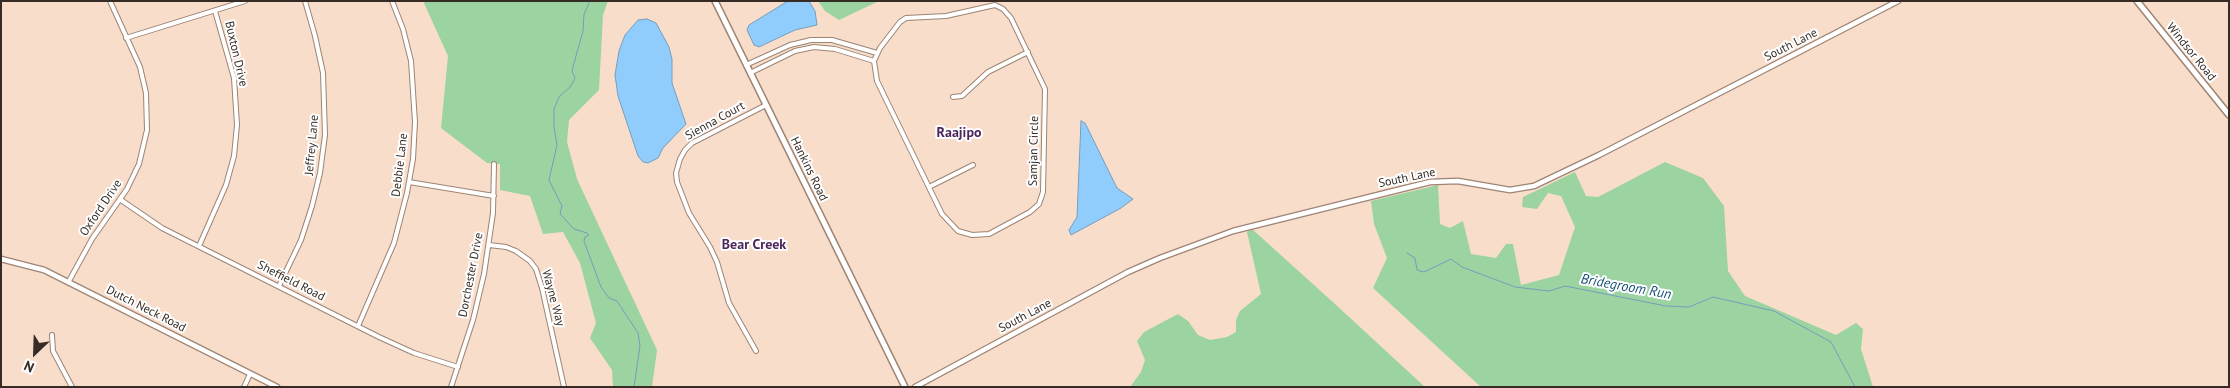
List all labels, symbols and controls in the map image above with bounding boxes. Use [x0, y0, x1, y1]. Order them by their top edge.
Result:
street label: Buxton Drive [221, 20, 251, 88]
street label: Windsor Road [2163, 20, 2219, 84]
street label: South Lane [1762, 25, 1820, 65]
street label: Sienna Court [683, 99, 747, 143]
street label: Jeffrey Lane [302, 114, 322, 176]
street label: Samjan Circle [1026, 116, 1042, 186]
district label: Raajipo [937, 125, 981, 141]
street label: Debbie Lane [389, 132, 411, 198]
street label: Hankins Road [787, 134, 831, 204]
street label: South Lane [1377, 165, 1437, 191]
street label: Oxford Drive [77, 177, 125, 239]
street label: Dorchester Drive [456, 232, 486, 318]
district label: Bear Creek [722, 237, 786, 253]
street label: Sheffield Road [255, 258, 327, 304]
street label: Wayne Way [539, 268, 567, 328]
water label: Bridegroom Run [1579, 271, 1673, 303]
street label: Dutch Neck Road [104, 283, 188, 335]
street label: South Lane [996, 296, 1054, 336]
north arrow [10, 328, 60, 378]
text: N [21, 357, 37, 377]

